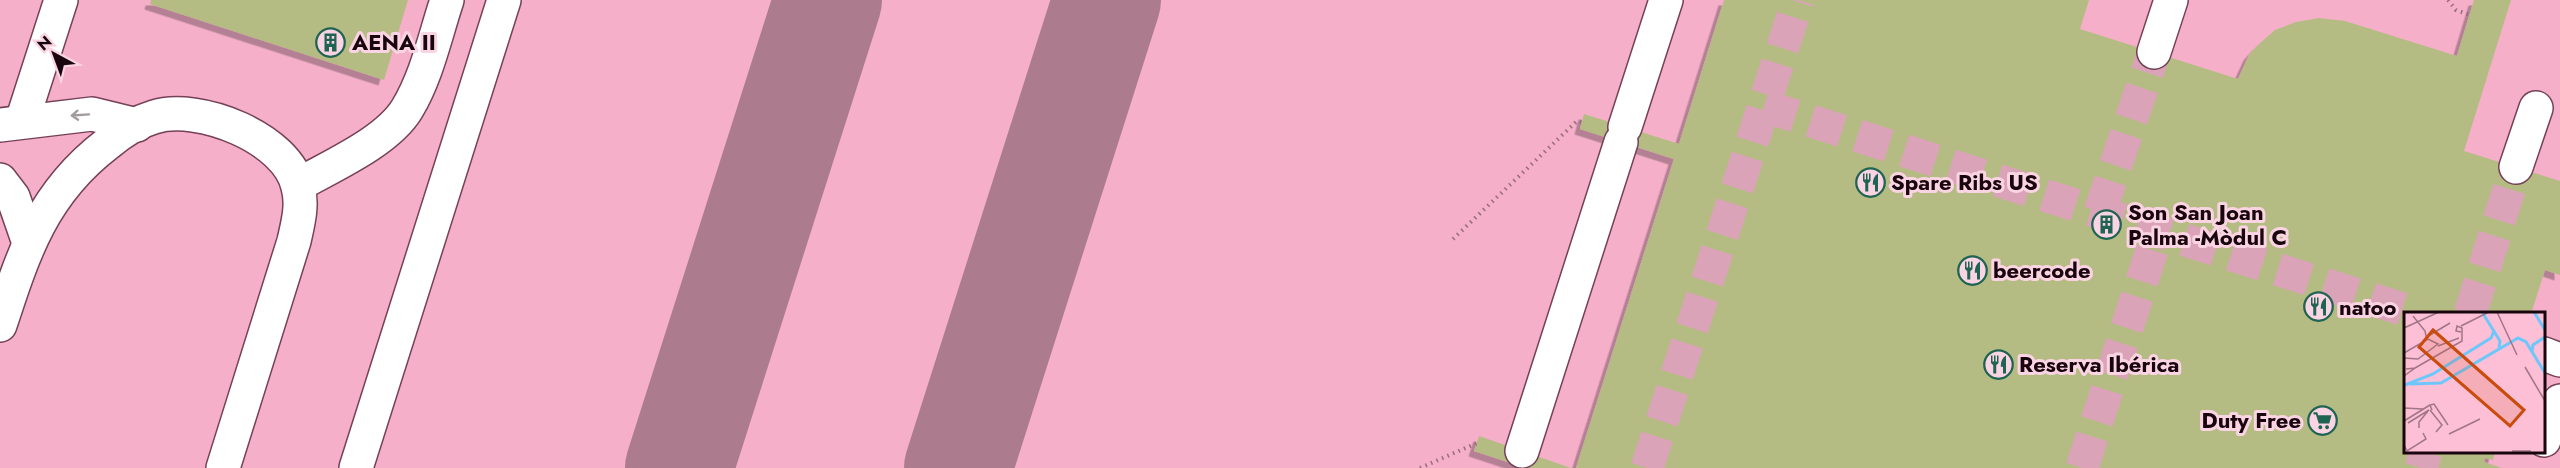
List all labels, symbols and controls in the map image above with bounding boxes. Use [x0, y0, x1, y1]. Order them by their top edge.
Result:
north arrow [24, 24, 84, 84]
building icon: AENA II [315, 26, 347, 58]
place label: AENA II [351, 26, 436, 58]
text: N [32, 30, 57, 56]
one-way arrow [70, 110, 90, 121]
restaurant icon: Spare Ribs US [1854, 166, 1886, 198]
place label: Spare Ribs US [1891, 166, 2038, 198]
place label: Son San Joan Palma -Mòdul C [2128, 196, 2287, 253]
building icon: Son San Joan Palma -Mòdul C [2091, 209, 2123, 241]
restaurant icon: beercode [1956, 254, 1988, 286]
place label: beercode [1993, 254, 2091, 286]
restaurant icon: natoo [2302, 291, 2334, 323]
place label: natoo [2339, 291, 2396, 323]
inset map [2404, 312, 2545, 453]
restaurant icon: Reserva Ibérica [1982, 348, 2014, 380]
place label: Reserva Ibérica [2019, 348, 2179, 380]
place label: Duty Free [2202, 404, 2301, 436]
supermarket icon: Duty Free [2306, 404, 2338, 436]

